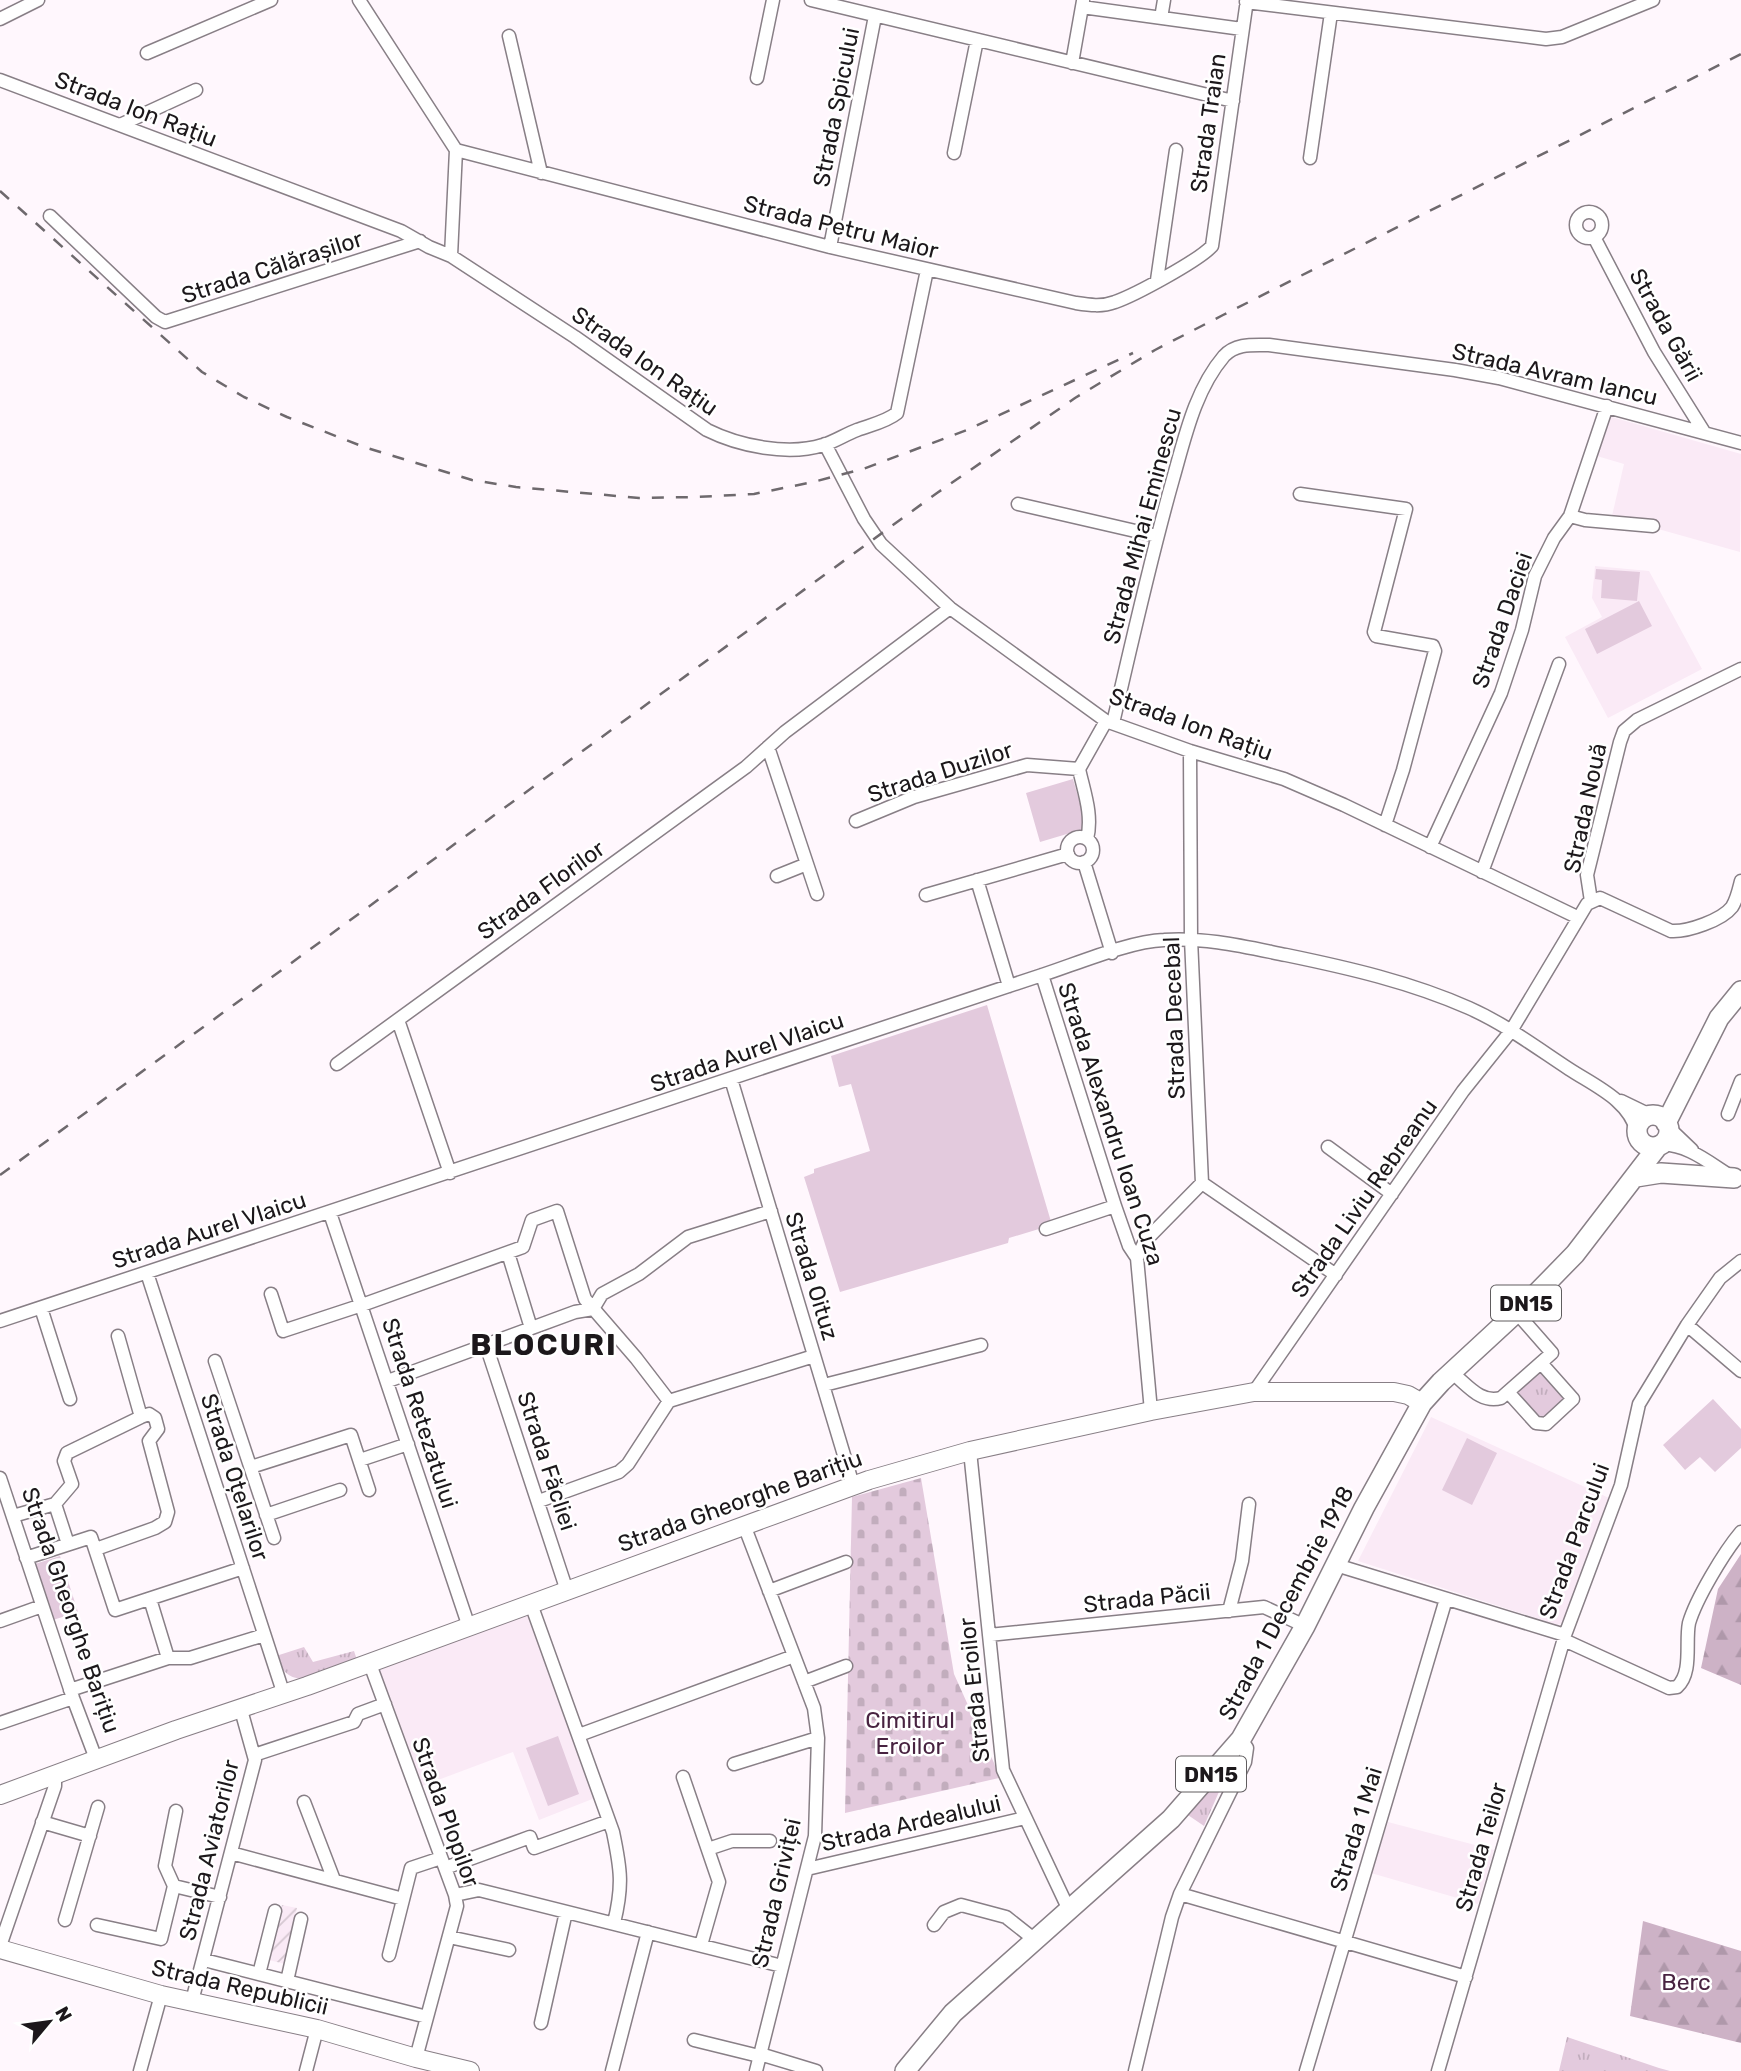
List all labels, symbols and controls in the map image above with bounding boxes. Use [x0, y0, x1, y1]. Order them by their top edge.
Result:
street label: Strada Spicului [807, 25, 865, 189]
street label: Strada Traian [1184, 51, 1232, 195]
street label: Strada Ion Rațiu [51, 65, 221, 153]
street label: Strada Petru Maior [741, 189, 941, 265]
street label: Strada Călărașilor [178, 224, 366, 310]
street label: Strada Gării [1624, 264, 1708, 386]
street label: Strada Ion Rațiu [567, 300, 723, 422]
street label: Strada Avram Iancu [1449, 337, 1661, 411]
street label: Strada Mihai Eminescu [1097, 405, 1187, 647]
street label: Strada Daciei [1466, 548, 1538, 692]
street label: Strada Ion Rațiu [1106, 681, 1276, 767]
street label: Strada Duzilor [864, 735, 1016, 809]
street label: Strada Nouă [1558, 740, 1612, 876]
street label: Strada Florilor [472, 834, 610, 946]
street label: Strada Decebal [1157, 936, 1191, 1100]
street label: Strada Alexandru Ioan Cuza [1052, 979, 1170, 1269]
street label: Strada Aurel Vlaicu [647, 1006, 847, 1098]
street label: Strada Liviu Rebreanu [1285, 1093, 1443, 1303]
street label: Strada Aurel Vlaicu [108, 1185, 310, 1275]
street label: Strada Oituz [779, 1209, 845, 1343]
road number: DN15 [1491, 1286, 1561, 1320]
street label: Strada Retezatului [376, 1314, 464, 1512]
district label: BLOCURI [470, 1327, 618, 1363]
street label: Strada Făcliei [511, 1388, 583, 1534]
street label: Strada Oțelarilor [195, 1390, 275, 1564]
street label: Strada Gheorghe Barițiu [614, 1444, 866, 1558]
street label: Strada Parcului [1533, 1459, 1615, 1623]
street label: Strada 1 Decembrie 1918 [1212, 1481, 1360, 1725]
street label: Strada Gheorghe Barițiu [16, 1484, 126, 1736]
street label: Strada Păcii [1082, 1577, 1212, 1619]
street label: Strada Eroilor [952, 1616, 996, 1764]
park label: Cimitirul Eroilor [865, 1706, 955, 1760]
street label: Strada Plopilor [406, 1733, 486, 1891]
street label: Strada Aviatorilor [173, 1756, 245, 1943]
road number: DN15 [1176, 1756, 1246, 1792]
street label: Strada 1 Mai [1324, 1763, 1388, 1895]
street label: Strada Teilor [1449, 1779, 1513, 1915]
street label: Strada Ardealului [818, 1789, 1004, 1857]
street label: Strada Griviței [745, 1816, 807, 1970]
street label: Strada Republicii [149, 1953, 331, 2021]
park label: Berc [1661, 1968, 1711, 1996]
north arrow [14, 1987, 84, 2057]
text: N [50, 2002, 77, 2026]

